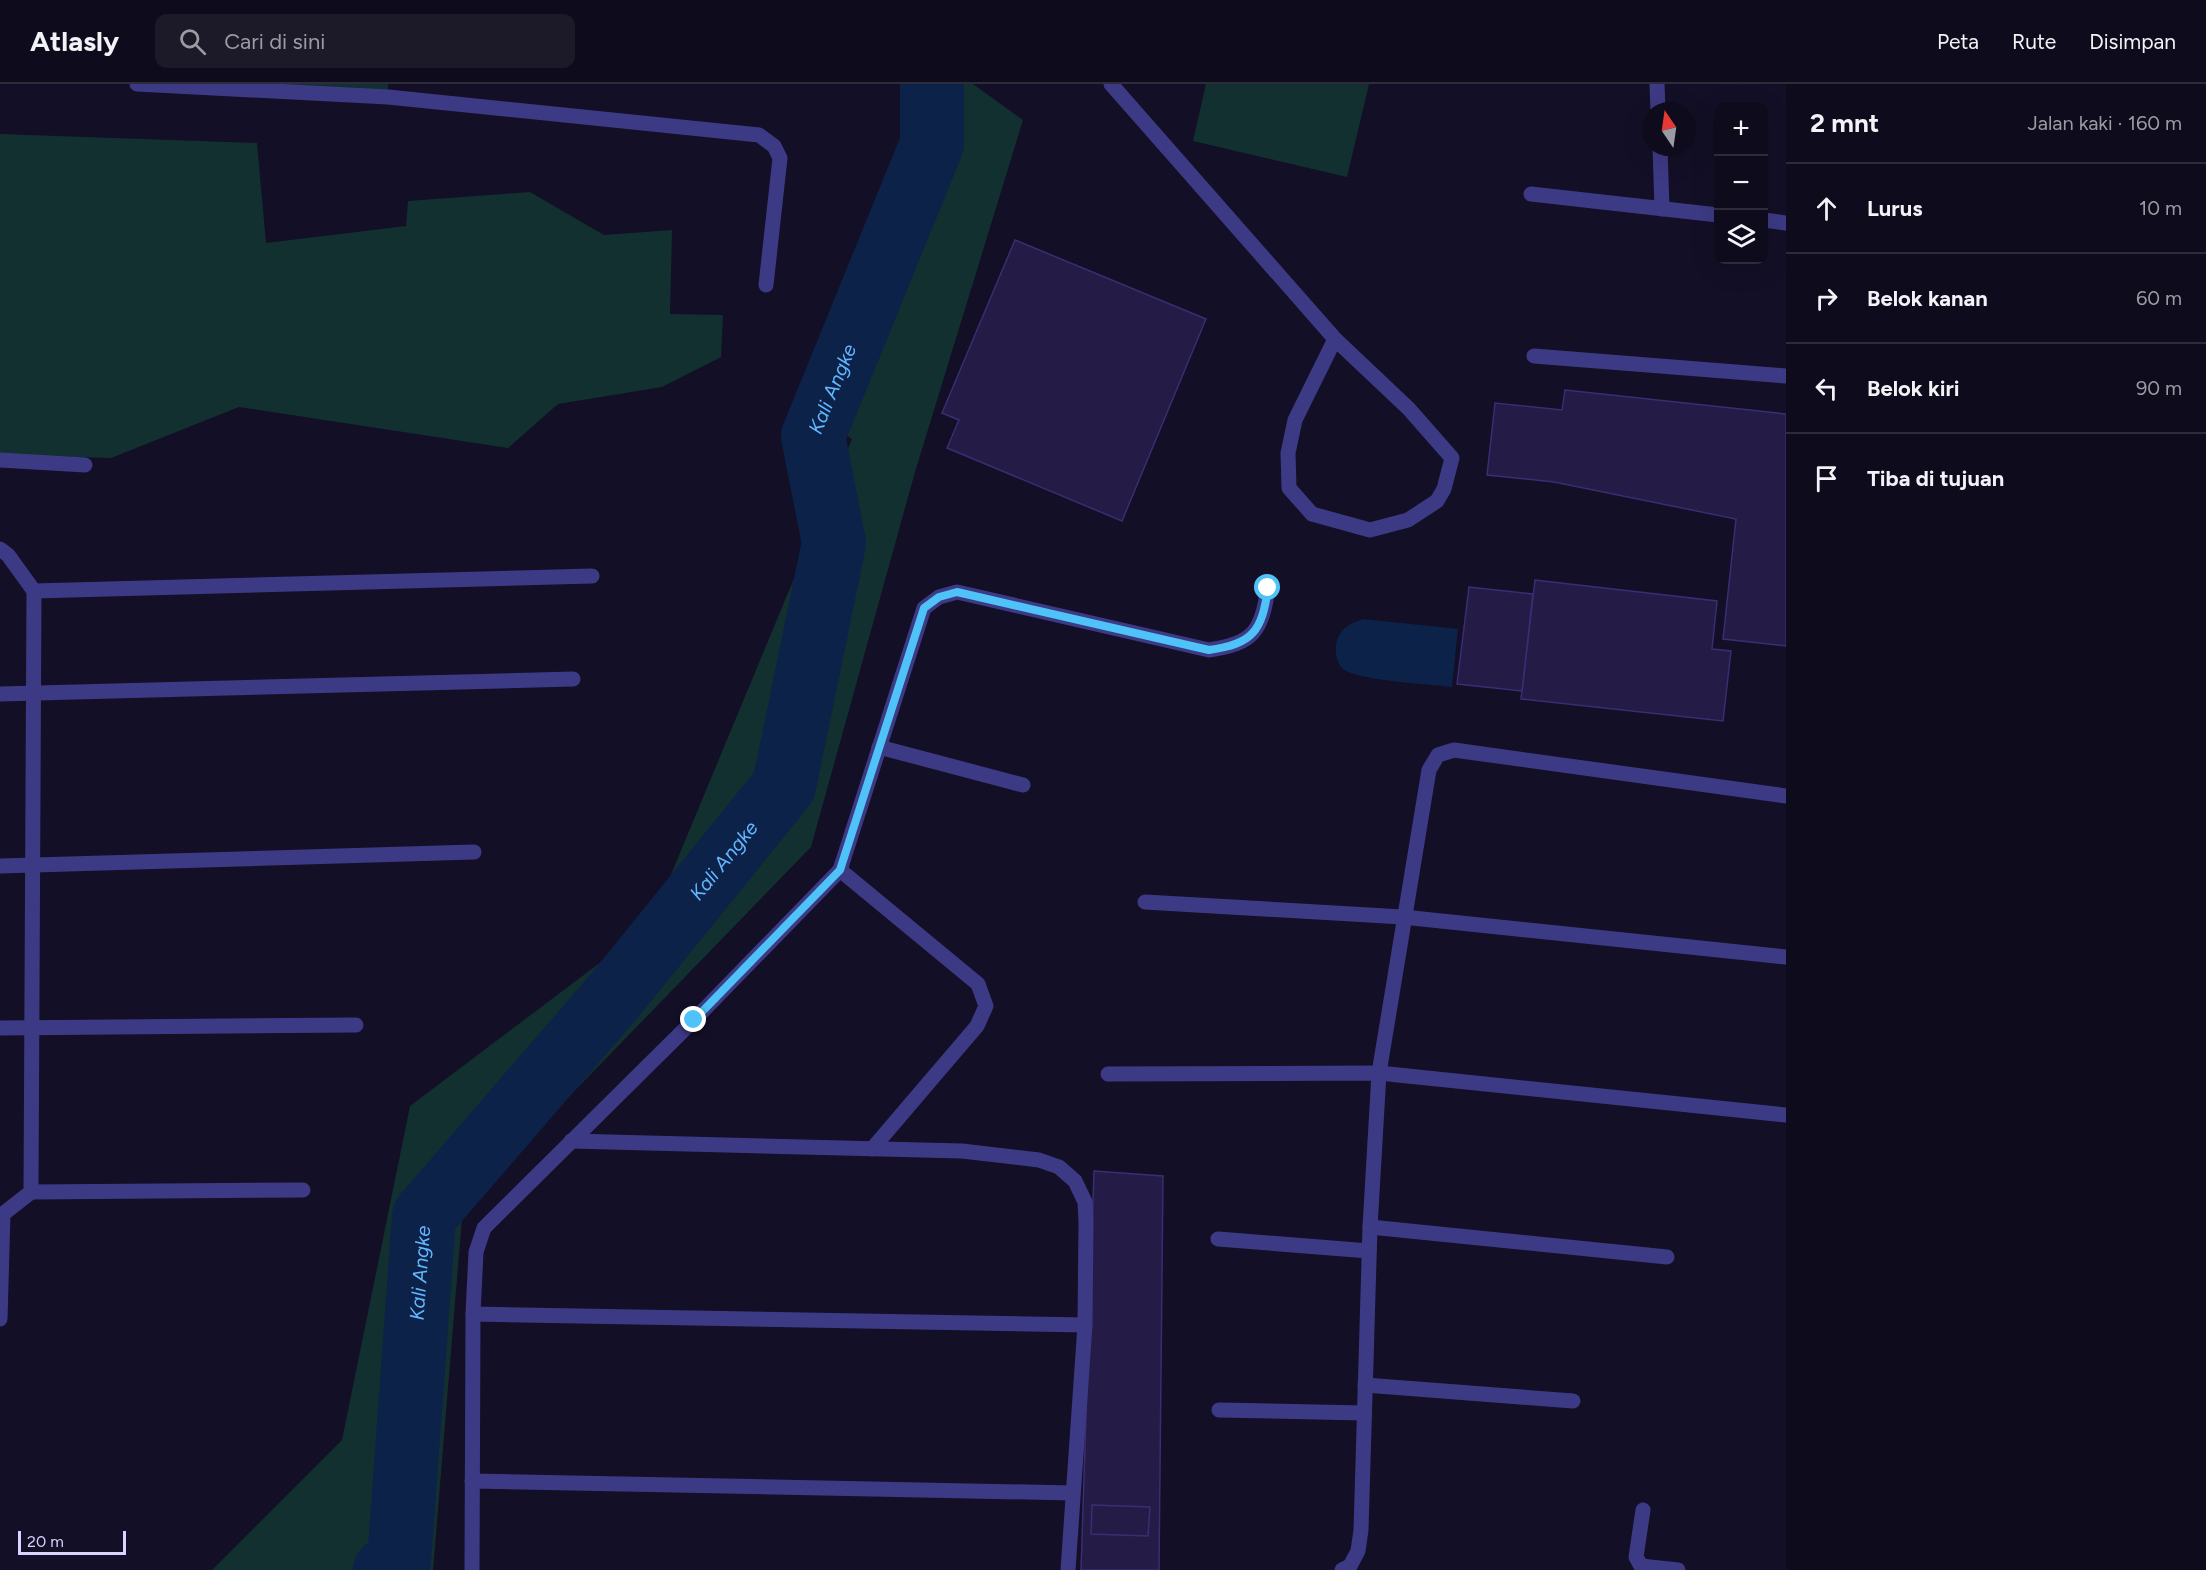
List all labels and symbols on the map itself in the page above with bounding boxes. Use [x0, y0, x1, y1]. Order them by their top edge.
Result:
north arrow [1642, 102, 1696, 156]
water label: Kali Angke [803, 340, 861, 437]
route start [1254, 574, 1280, 600]
water label: Kali Angke [685, 816, 763, 905]
route end [680, 1006, 706, 1032]
water label: Kali Angke [405, 1225, 435, 1321]
scale bar [18, 1528, 126, 1556]

